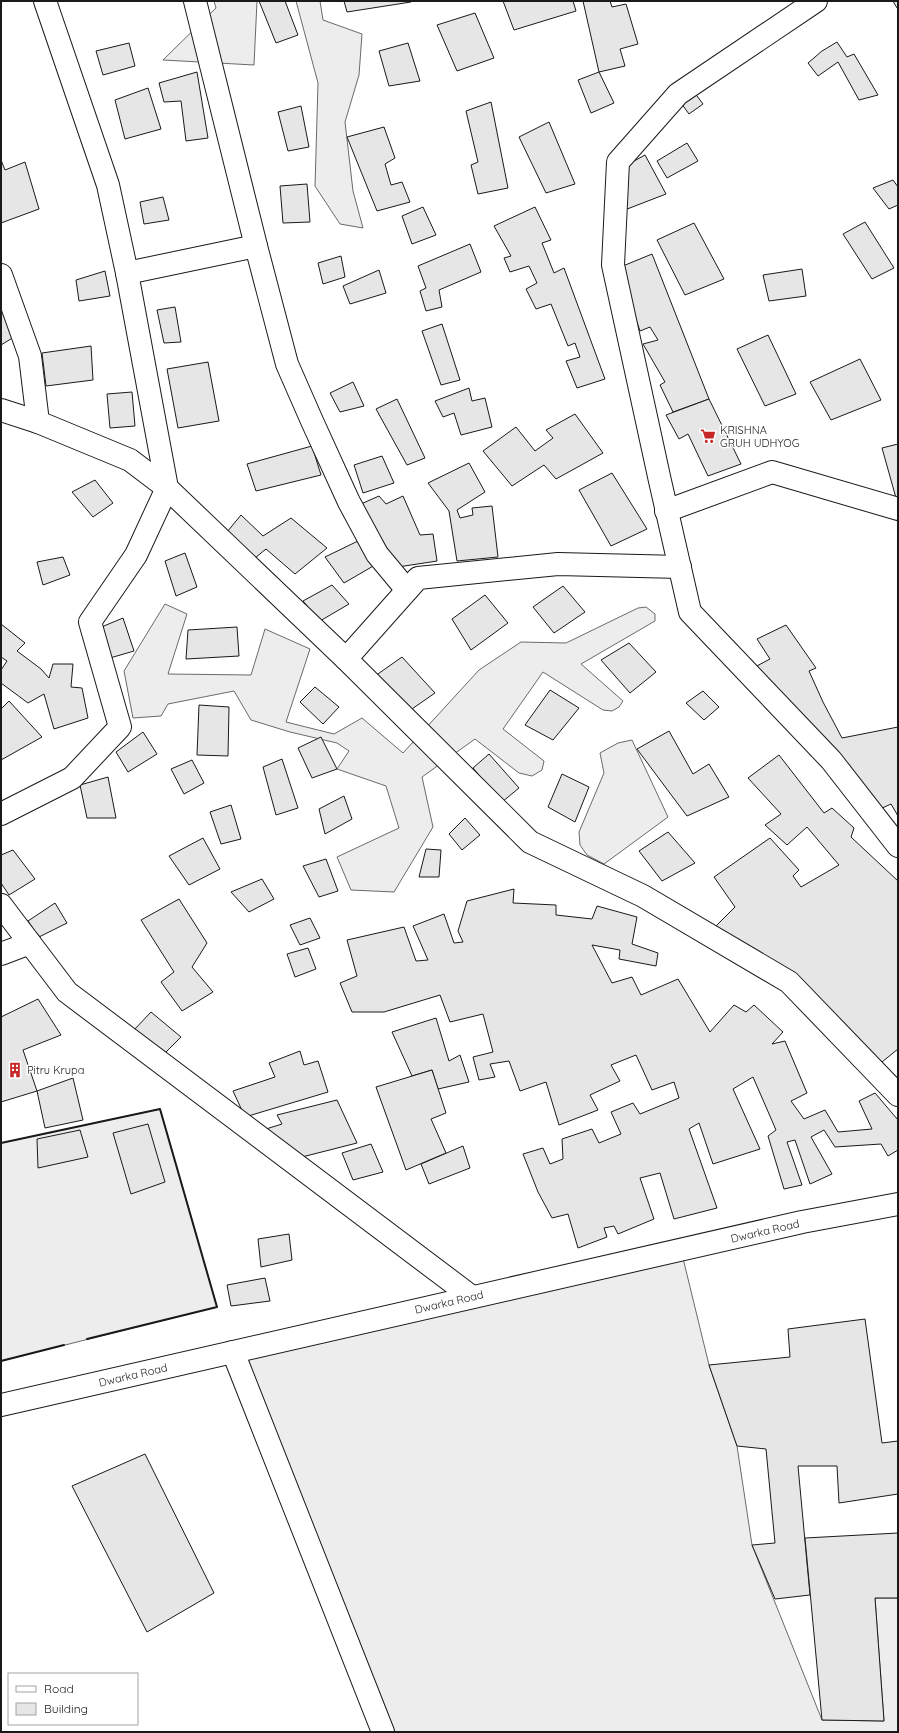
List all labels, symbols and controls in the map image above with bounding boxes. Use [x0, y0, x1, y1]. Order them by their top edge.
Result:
place label: KRISHNA GRUH UDHYOG [720, 423, 799, 450]
supermarket icon: KRISHNA GRUH UDHYOG [699, 427, 717, 445]
building icon: Pitru Krupa [6, 1061, 24, 1079]
place label: Pitru Krupa [27, 1063, 84, 1077]
street label: Dwarka Road [729, 1216, 801, 1246]
street label: Dwarka Road [413, 1287, 485, 1317]
street label: Dwarka Road [97, 1360, 169, 1390]
legend [8, 1673, 138, 1725]
text: Road [44, 1681, 74, 1696]
text: Building [44, 1701, 88, 1716]

